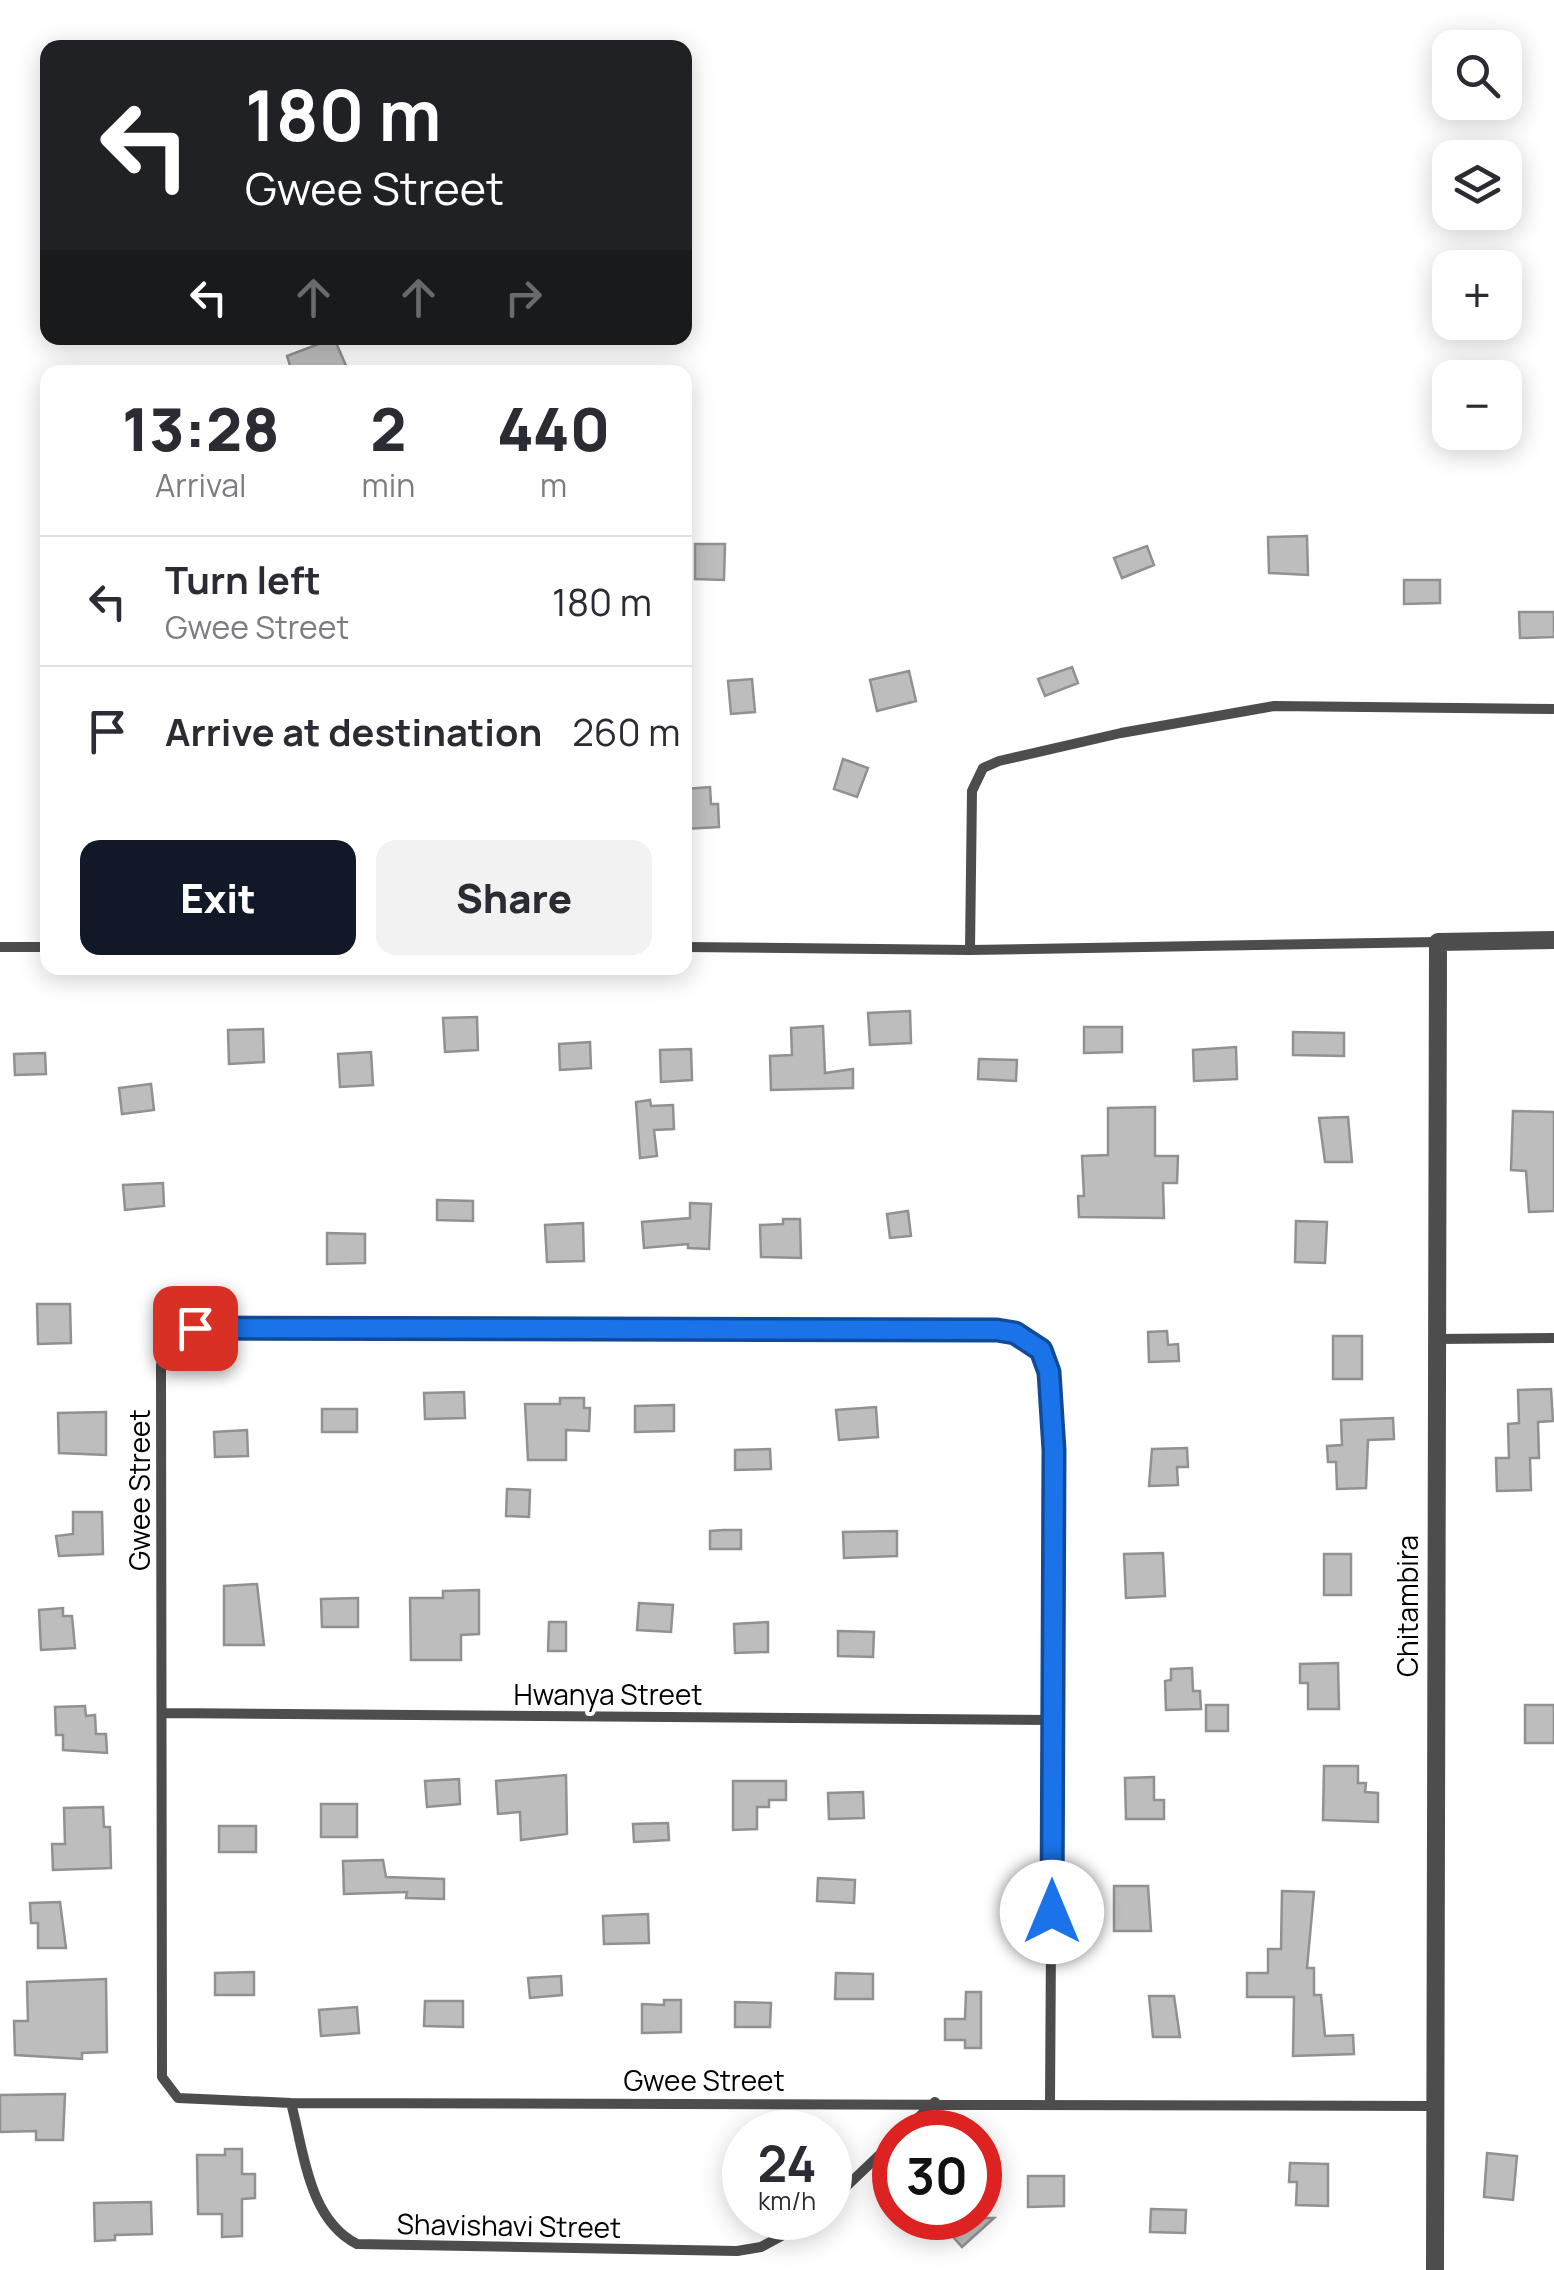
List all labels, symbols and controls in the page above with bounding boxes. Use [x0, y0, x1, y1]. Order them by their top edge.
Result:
map controls [1432, 30, 1522, 450]
button: search [1432, 30, 1522, 120]
text: 180 m [245, 66, 442, 162]
icon: left [80, 80, 210, 210]
button: layers [1432, 140, 1522, 230]
text: Gwee Street [245, 157, 504, 219]
button: + [1432, 250, 1522, 340]
icon: left [181, 270, 236, 325]
icon: ahead [286, 270, 341, 325]
icon: ahead [391, 270, 446, 325]
icon: right [496, 270, 551, 325]
button: − [1432, 360, 1522, 450]
text: 13:28 [122, 387, 280, 469]
text: 2 [370, 387, 406, 469]
text: 440 [497, 387, 610, 469]
text: Arrival [155, 463, 246, 507]
text: min [362, 463, 415, 507]
text: m [540, 463, 567, 507]
text: Turn left [165, 553, 321, 605]
icon: left [80, 574, 135, 629]
text: 180 m [552, 575, 652, 627]
text: Gwee Street [165, 605, 349, 649]
icon: arrive [80, 704, 135, 759]
text: Arrive at destination [165, 705, 542, 757]
text: 260 m [572, 705, 680, 757]
button: Exit [80, 840, 356, 955]
button: Share [376, 840, 652, 955]
pin [153, 1286, 238, 1371]
icon: arrive [168, 1301, 223, 1356]
street label: Gwee Street [120, 1409, 158, 1571]
street label: Chitambira [1388, 1535, 1426, 1677]
street label: Hwanya Street [513, 1675, 703, 1713]
position arrow [1000, 1860, 1104, 1964]
street label: Gwee Street [623, 2061, 785, 2099]
speed limit sign: 30 [872, 2110, 1002, 2240]
text: 24 [757, 2129, 817, 2197]
text: km/h [758, 2183, 816, 2218]
street label: Shavishavi Street [396, 2204, 622, 2246]

